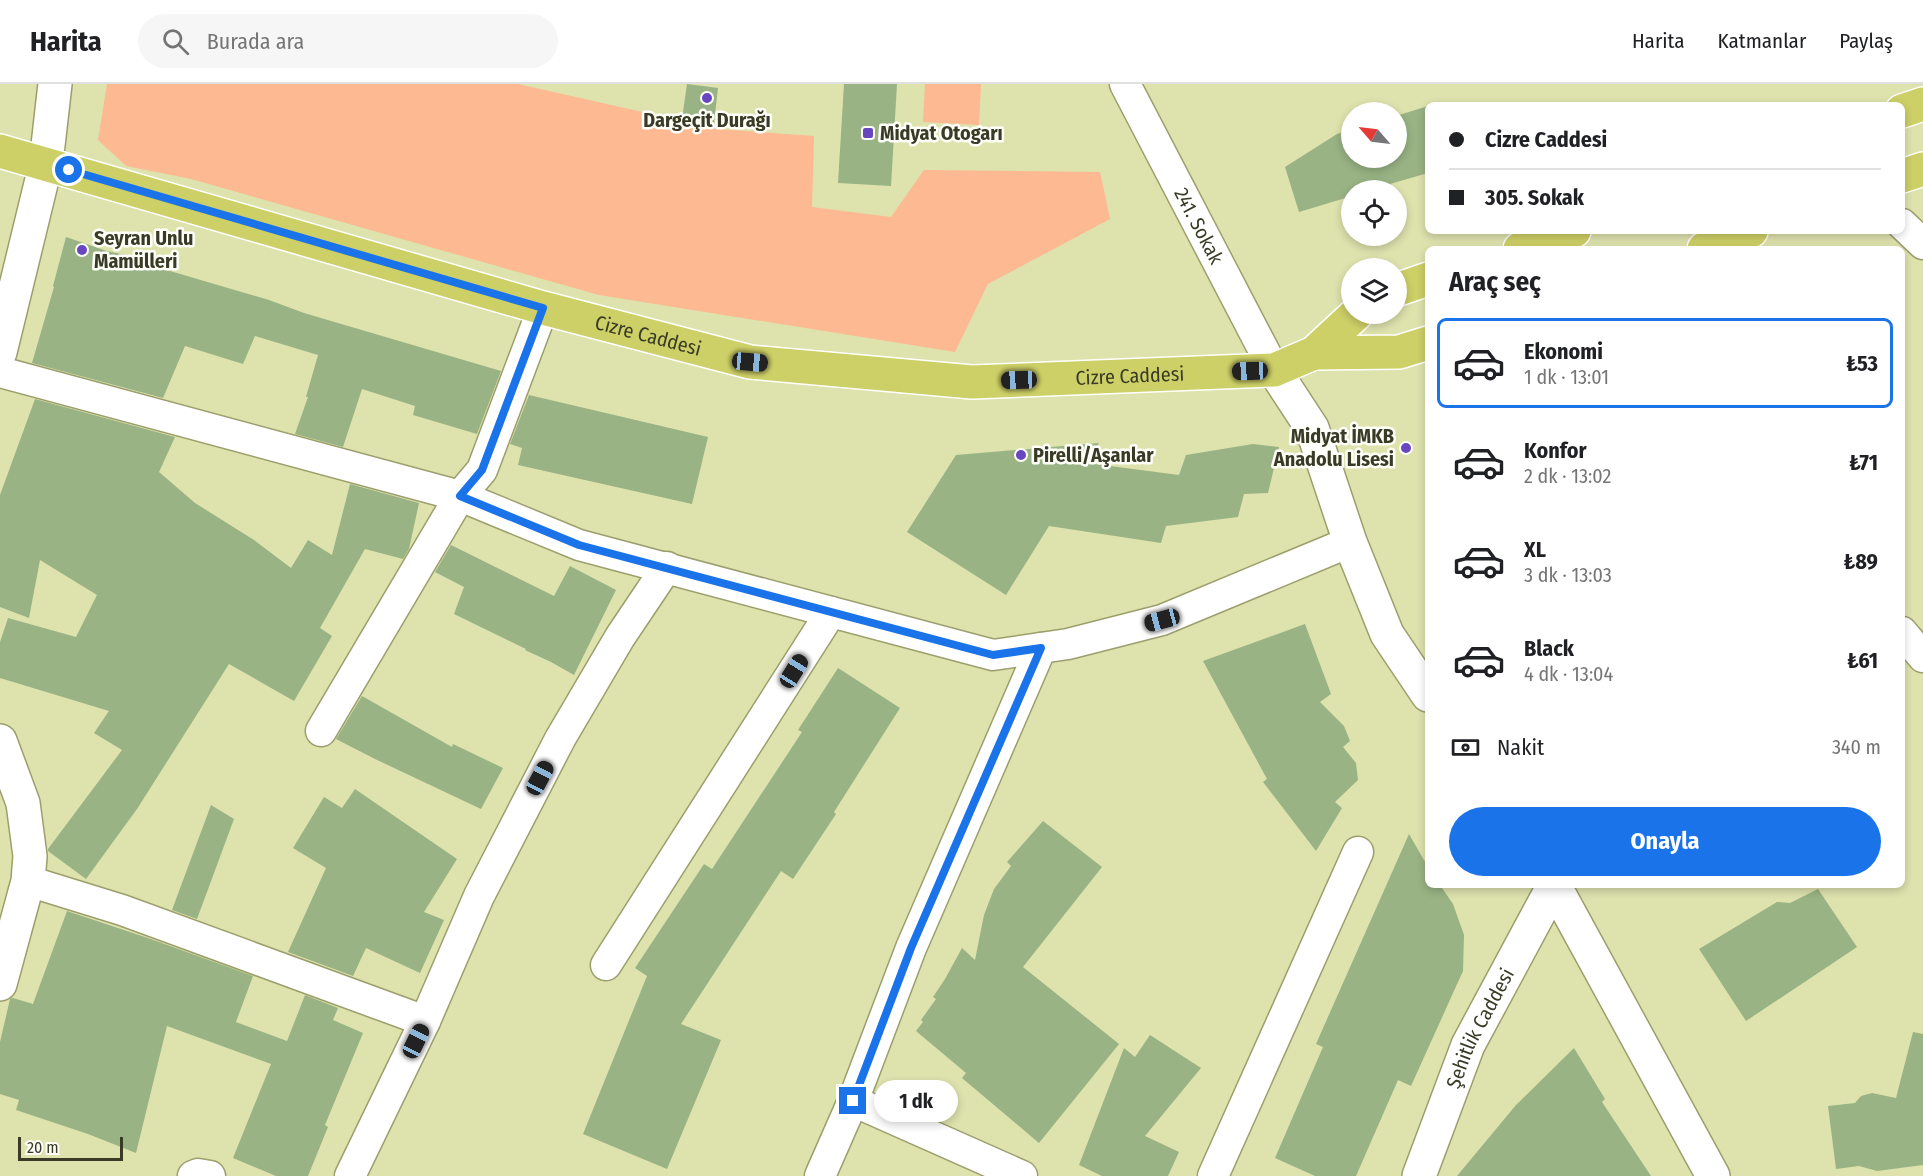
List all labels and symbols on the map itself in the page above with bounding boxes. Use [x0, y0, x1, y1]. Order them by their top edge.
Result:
marker: Dargeçit Durağı [700, 91, 714, 105]
north arrow [1341, 102, 1407, 168]
place label: Dargeçit Durağı [643, 108, 771, 132]
place label: Midyat Otogarı [880, 121, 1003, 145]
marker: Midyat Otogarı [861, 126, 875, 140]
route start [55, 156, 82, 183]
street label: 241. Sokak [1169, 184, 1229, 269]
place label: Seyran Unlu Mamülleri [94, 226, 193, 273]
marker: Seyran Unlu Mamülleri [75, 243, 89, 257]
street label: Cizre Caddesi [593, 310, 704, 361]
car [731, 351, 769, 373]
car [1232, 361, 1268, 381]
street label: Cizre Caddesi [1075, 362, 1185, 390]
car [1001, 370, 1037, 390]
place label: Midyat İMKB Anadolu Lisesi [1273, 424, 1394, 471]
marker: Midyat İMKB Anadolu Lisesi [1399, 441, 1413, 455]
place label: Pirelli/Aşanlar [1033, 443, 1154, 467]
marker: Pirelli/Aşanlar [1014, 448, 1028, 462]
car [1142, 607, 1182, 633]
car [777, 651, 811, 691]
car [524, 758, 556, 798]
street label: Şehitlik Caddesi [1441, 964, 1519, 1092]
car [400, 1021, 432, 1061]
callout: 1 dk [874, 1080, 958, 1122]
route end [839, 1087, 866, 1114]
scale bar [18, 1134, 123, 1162]

